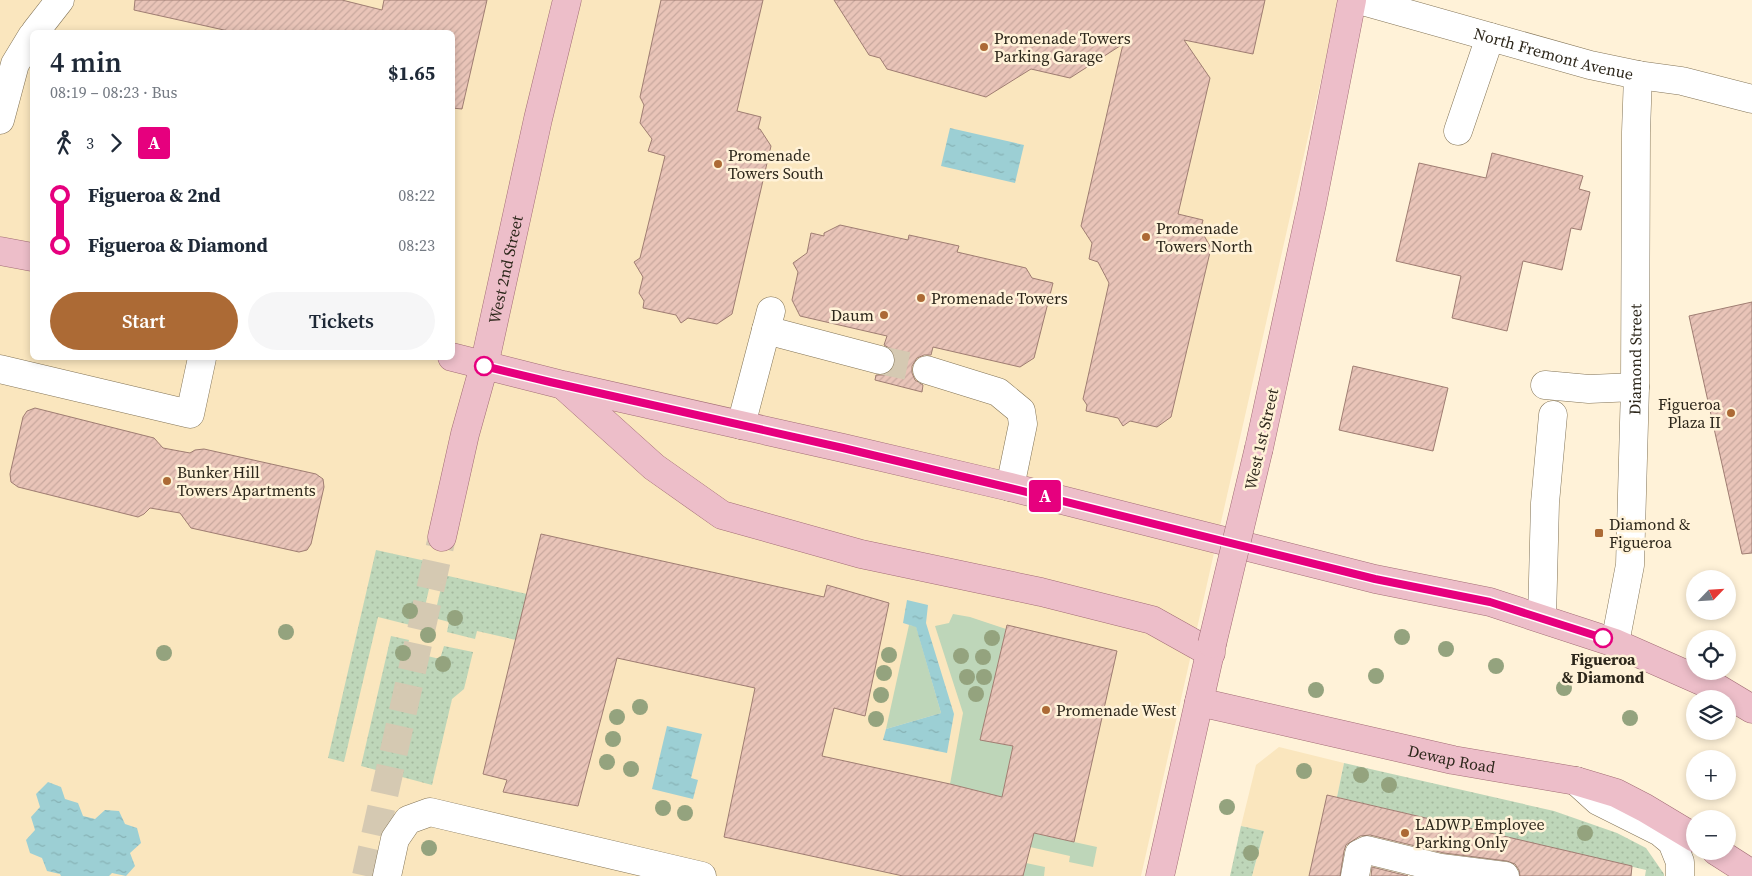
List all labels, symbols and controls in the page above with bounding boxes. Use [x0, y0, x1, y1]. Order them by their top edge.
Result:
street label: North Fremont Avenue [1471, 22, 1635, 85]
place label: Promenade Towers Parking Garage [994, 27, 1131, 67]
marker: Promenade Towers Parking Garage [978, 41, 990, 53]
text: 4 min [50, 43, 122, 81]
text: $1.65 [388, 60, 435, 86]
text: 08:19 – 08:23 · Bus [50, 81, 178, 103]
icon: walk [50, 129, 78, 157]
icon: forward [102, 129, 130, 157]
text: A [148, 130, 160, 155]
text: 3 [86, 132, 94, 154]
place label: Promenade Towers South [728, 144, 824, 184]
marker: Promenade Towers South [712, 158, 724, 170]
text: Figueroa & 2nd [88, 182, 221, 208]
text: 08:22 [398, 184, 435, 206]
street label: West 2nd Street [483, 212, 528, 326]
place label: Promenade Towers North [1156, 217, 1253, 257]
marker: Promenade Towers North [1140, 231, 1152, 243]
text: Figueroa & Diamond [88, 232, 268, 258]
text: 08:23 [398, 234, 435, 256]
place label: Promenade Towers [931, 287, 1068, 309]
button: Start [50, 292, 238, 350]
button: Tickets [248, 292, 435, 350]
marker: Promenade Towers [915, 292, 927, 304]
street label: Diamond Street [1623, 303, 1646, 415]
place label: Daum [831, 304, 874, 326]
marker: Daum [878, 309, 890, 321]
unlabelled marker [474, 356, 494, 376]
street label: West 1st Street [1239, 385, 1284, 492]
place label: Figueroa Plaza II [1658, 393, 1722, 433]
marker: Figueroa Plaza II [1725, 407, 1737, 419]
place label: Bunker Hill Towers Apartments [177, 461, 316, 501]
marker: Bunker Hill Towers Apartments [161, 475, 173, 487]
line badge: A [1029, 480, 1061, 512]
text: A [1039, 483, 1051, 508]
place label: Diamond & Figueroa [1609, 513, 1690, 553]
marker: Diamond & Figueroa [1593, 527, 1605, 539]
north arrow [1686, 570, 1736, 620]
map controls [1686, 570, 1736, 860]
marker: Figueroa & Diamond [1593, 628, 1613, 648]
button: locate [1686, 630, 1736, 680]
place label: Figueroa & Diamond [1562, 648, 1645, 688]
button: layers [1686, 690, 1736, 740]
place label: Promenade West [1056, 699, 1177, 721]
marker: Promenade West [1040, 704, 1052, 716]
street label: Dewap Road [1406, 739, 1497, 778]
button: + [1686, 750, 1736, 800]
button: − [1686, 810, 1736, 860]
place label: LADWP Employee Parking Only [1415, 813, 1545, 853]
marker: LADWP Employee Parking Only [1399, 827, 1411, 839]

